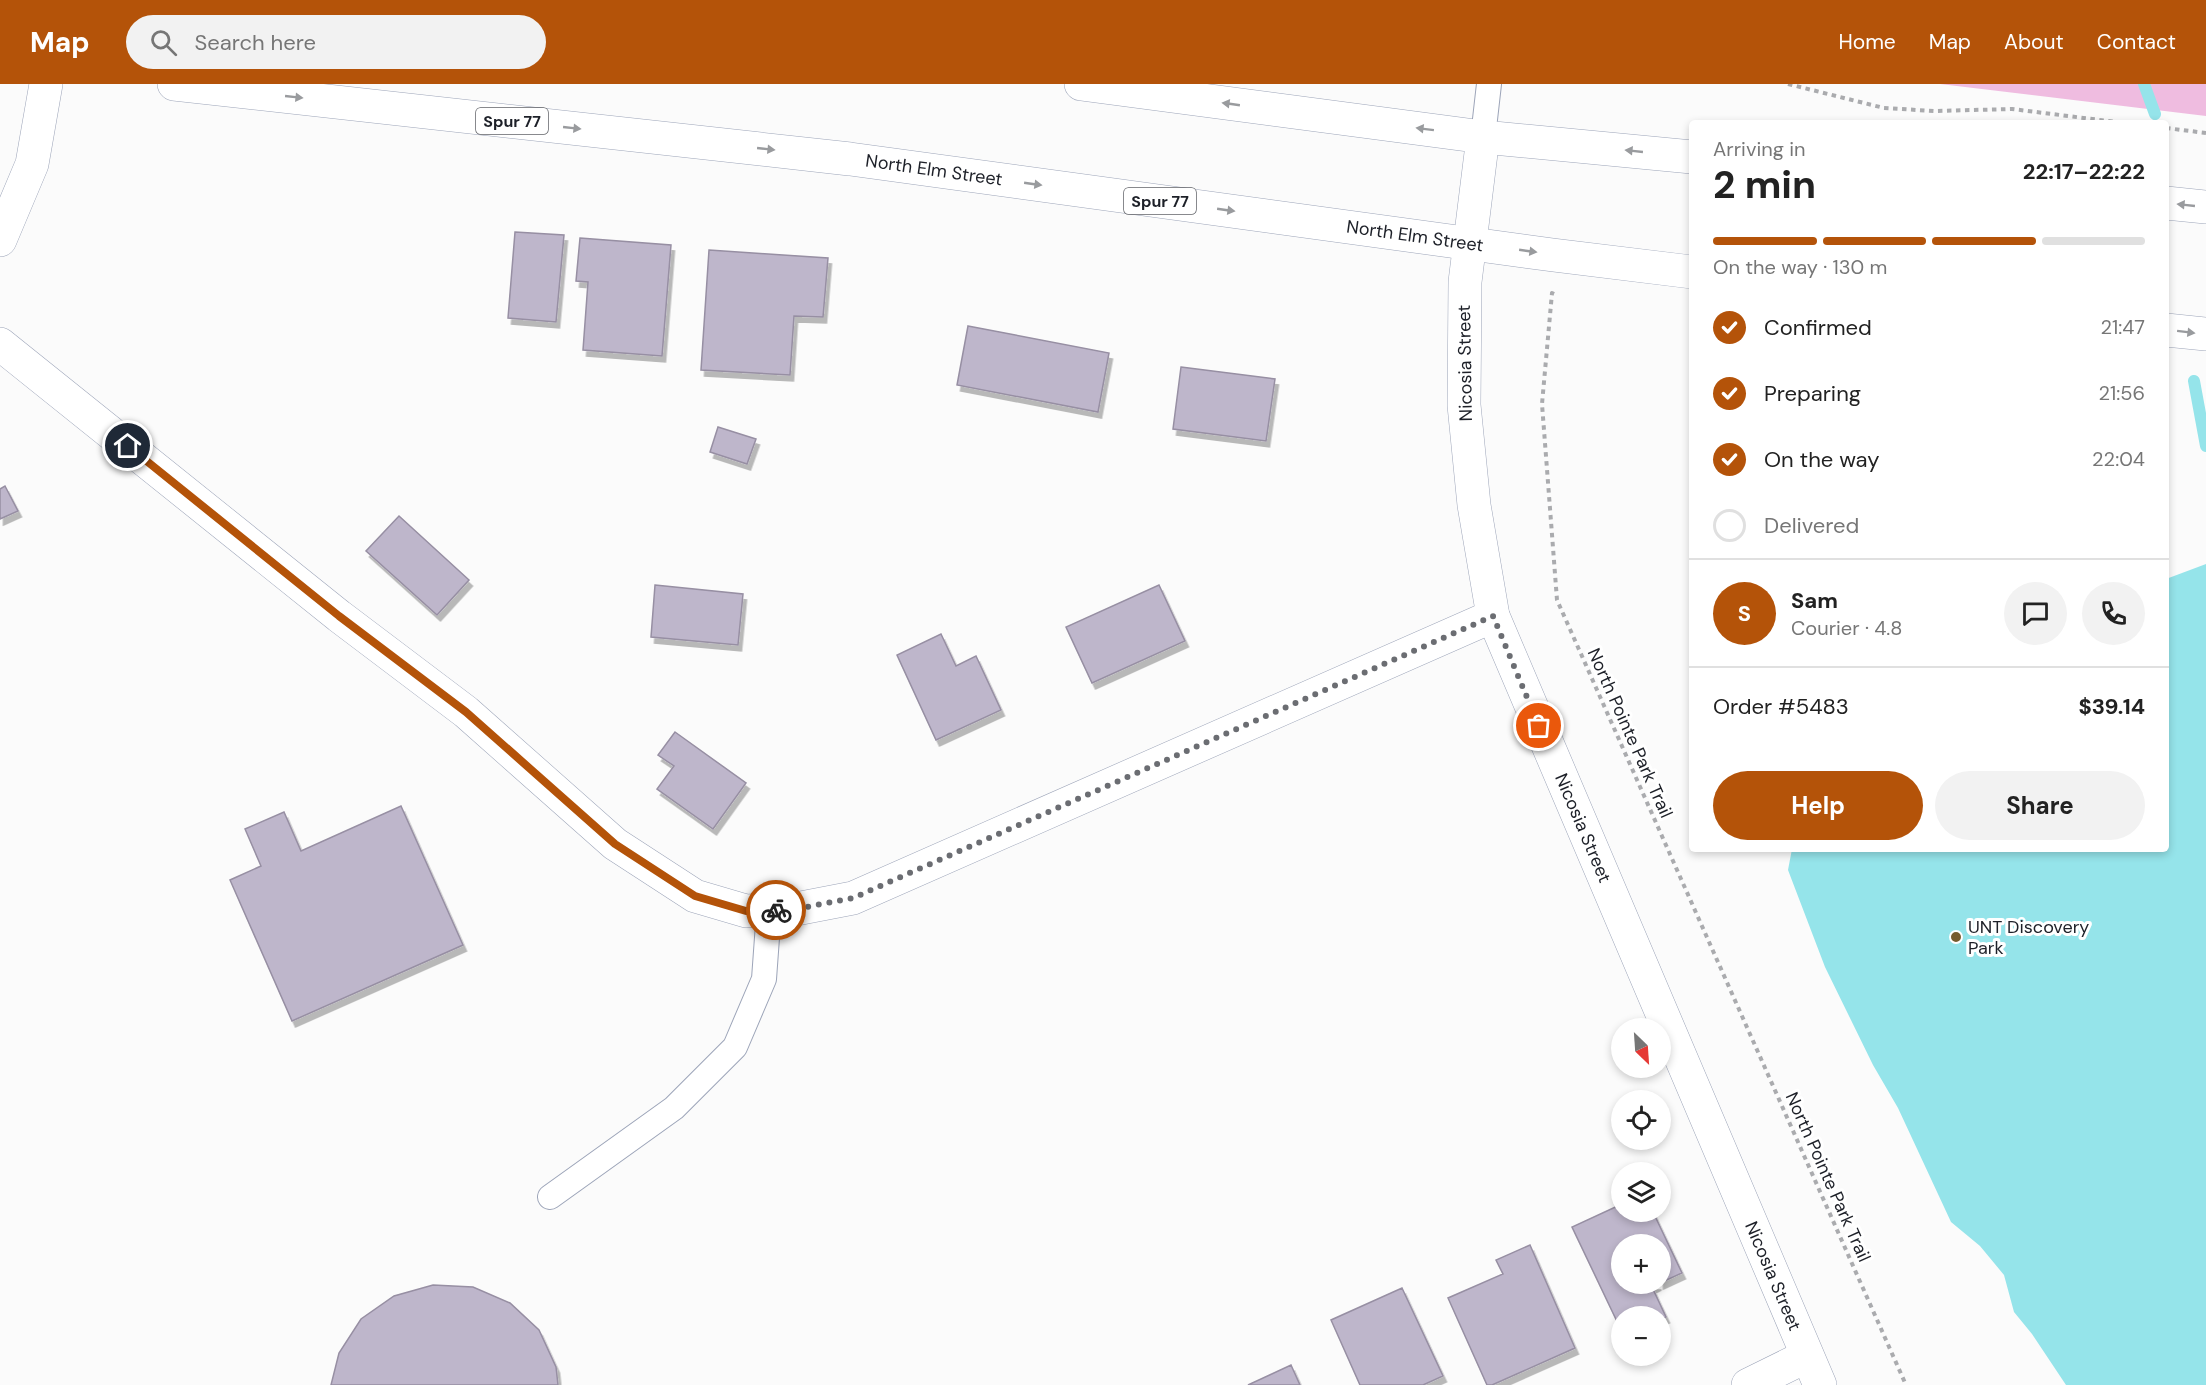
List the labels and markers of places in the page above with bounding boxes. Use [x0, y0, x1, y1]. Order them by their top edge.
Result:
pin [102, 420, 153, 471]
pin [1513, 700, 1564, 751]
place label: UNT Discovery Park [1968, 915, 2089, 960]
marker: UNT Discovery Park [1949, 930, 1963, 944]

